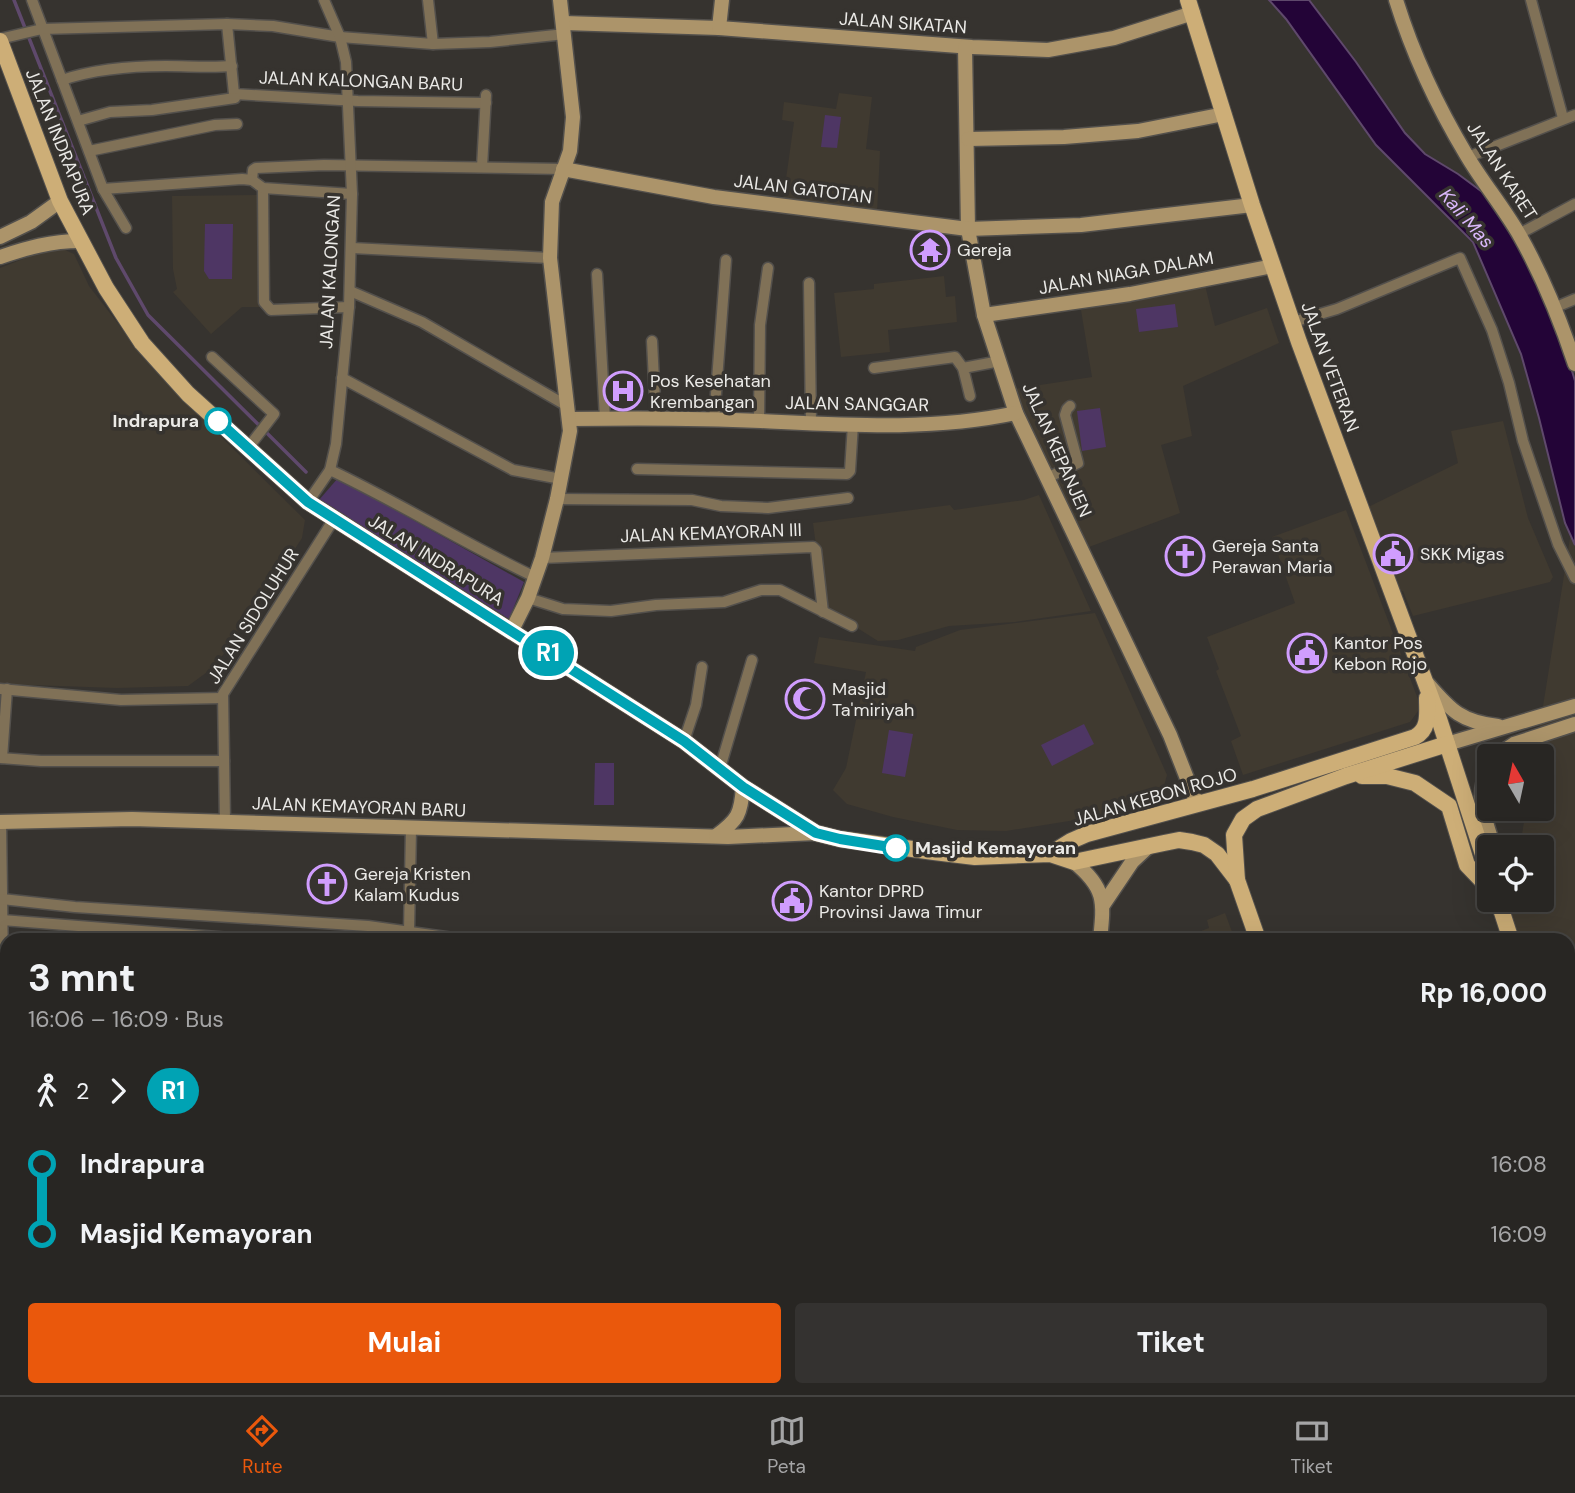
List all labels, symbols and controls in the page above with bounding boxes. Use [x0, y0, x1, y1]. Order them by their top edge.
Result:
street label: JALAN SIKATAN [838, 7, 968, 39]
street label: JALAN INDRAPURA [20, 65, 100, 219]
street label: JALAN KALONGAN BARU [259, 65, 463, 97]
street label: JALAN KARET [1461, 117, 1543, 225]
street label: JALAN GATOTAN [733, 169, 873, 209]
water label: Kali Mas [1434, 183, 1500, 254]
street label: JALAN KALONGAN [314, 194, 346, 350]
temple icon: Gereja [909, 229, 951, 271]
place label: Gereja [957, 238, 1012, 262]
street label: JALAN NIAGA DALAM [1037, 246, 1215, 300]
street label: JALAN VETERAN [1295, 299, 1365, 435]
place label: Pos Kesehatan Krembangan [650, 369, 771, 414]
hospital icon: Pos Kesehatan Krembangan [602, 370, 644, 412]
street label: JALAN KEPANJEN [1017, 379, 1097, 521]
street label: JALAN SANGGAR [785, 391, 929, 417]
marker: Indrapura [205, 408, 231, 434]
place label: Indrapura [113, 409, 199, 433]
street label: JALAN INDRAPURA [364, 509, 508, 611]
street label: JALAN KEMAYORAN III [620, 518, 802, 548]
public building icon: SKK Migas [1372, 533, 1414, 575]
place label: Gereja Santa Perawan Maria [1212, 534, 1332, 579]
church icon: Gereja Santa Perawan Maria [1164, 535, 1206, 577]
place label: SKK Migas [1420, 542, 1505, 566]
street label: JALAN SIDOLUHUR [202, 544, 304, 688]
line badge: R1 [516, 630, 580, 676]
place label: Kantor Pos Kebon Rojo [1334, 631, 1427, 676]
public building icon: Kantor Pos Kebon Rojo [1286, 632, 1328, 674]
text: R1 [536, 637, 560, 668]
place label: Masjid Ta'miriyah [832, 677, 914, 722]
mosque icon: Masjid Ta'miriyah [784, 678, 826, 720]
north arrow [1477, 744, 1554, 821]
map controls [1477, 744, 1554, 912]
street label: JALAN KEBON ROJO [1070, 762, 1240, 832]
street label: JALAN KEMAYORAN BARU [252, 791, 466, 823]
marker: Masjid Kemayoran [883, 835, 909, 861]
button: locate [1477, 835, 1554, 912]
place label: Masjid Kemayoran [915, 836, 1076, 860]
place label: Gereja Kristen Kalam Kudus [354, 862, 471, 907]
church icon: Gereja Kristen Kalam Kudus [306, 863, 348, 905]
place label: Kantor DPRD Provinsi Jawa Timur [819, 879, 983, 924]
public building icon: Kantor DPRD Provinsi Jawa Timur [771, 880, 813, 922]
text: 3 mnt [28, 953, 136, 1003]
text: Rp 16,000 [1420, 976, 1547, 1010]
text: 16:06 – 16:09 · Bus [28, 1004, 224, 1034]
icon: walk [28, 1072, 66, 1110]
icon: forward [99, 1072, 137, 1110]
text: R1 [161, 1075, 185, 1106]
text: 2 [76, 1076, 89, 1106]
text: Indrapura [80, 1147, 205, 1181]
text: 16:08 [1491, 1149, 1547, 1179]
text: Masjid Kemayoran [80, 1217, 313, 1251]
text: 16:09 [1491, 1219, 1547, 1249]
button: Mulai [28, 1303, 781, 1383]
button: Tiket [795, 1303, 1547, 1383]
tab: Rute [242, 1412, 283, 1479]
tab: Peta [767, 1412, 806, 1479]
tab: Tiket [1291, 1412, 1333, 1479]

